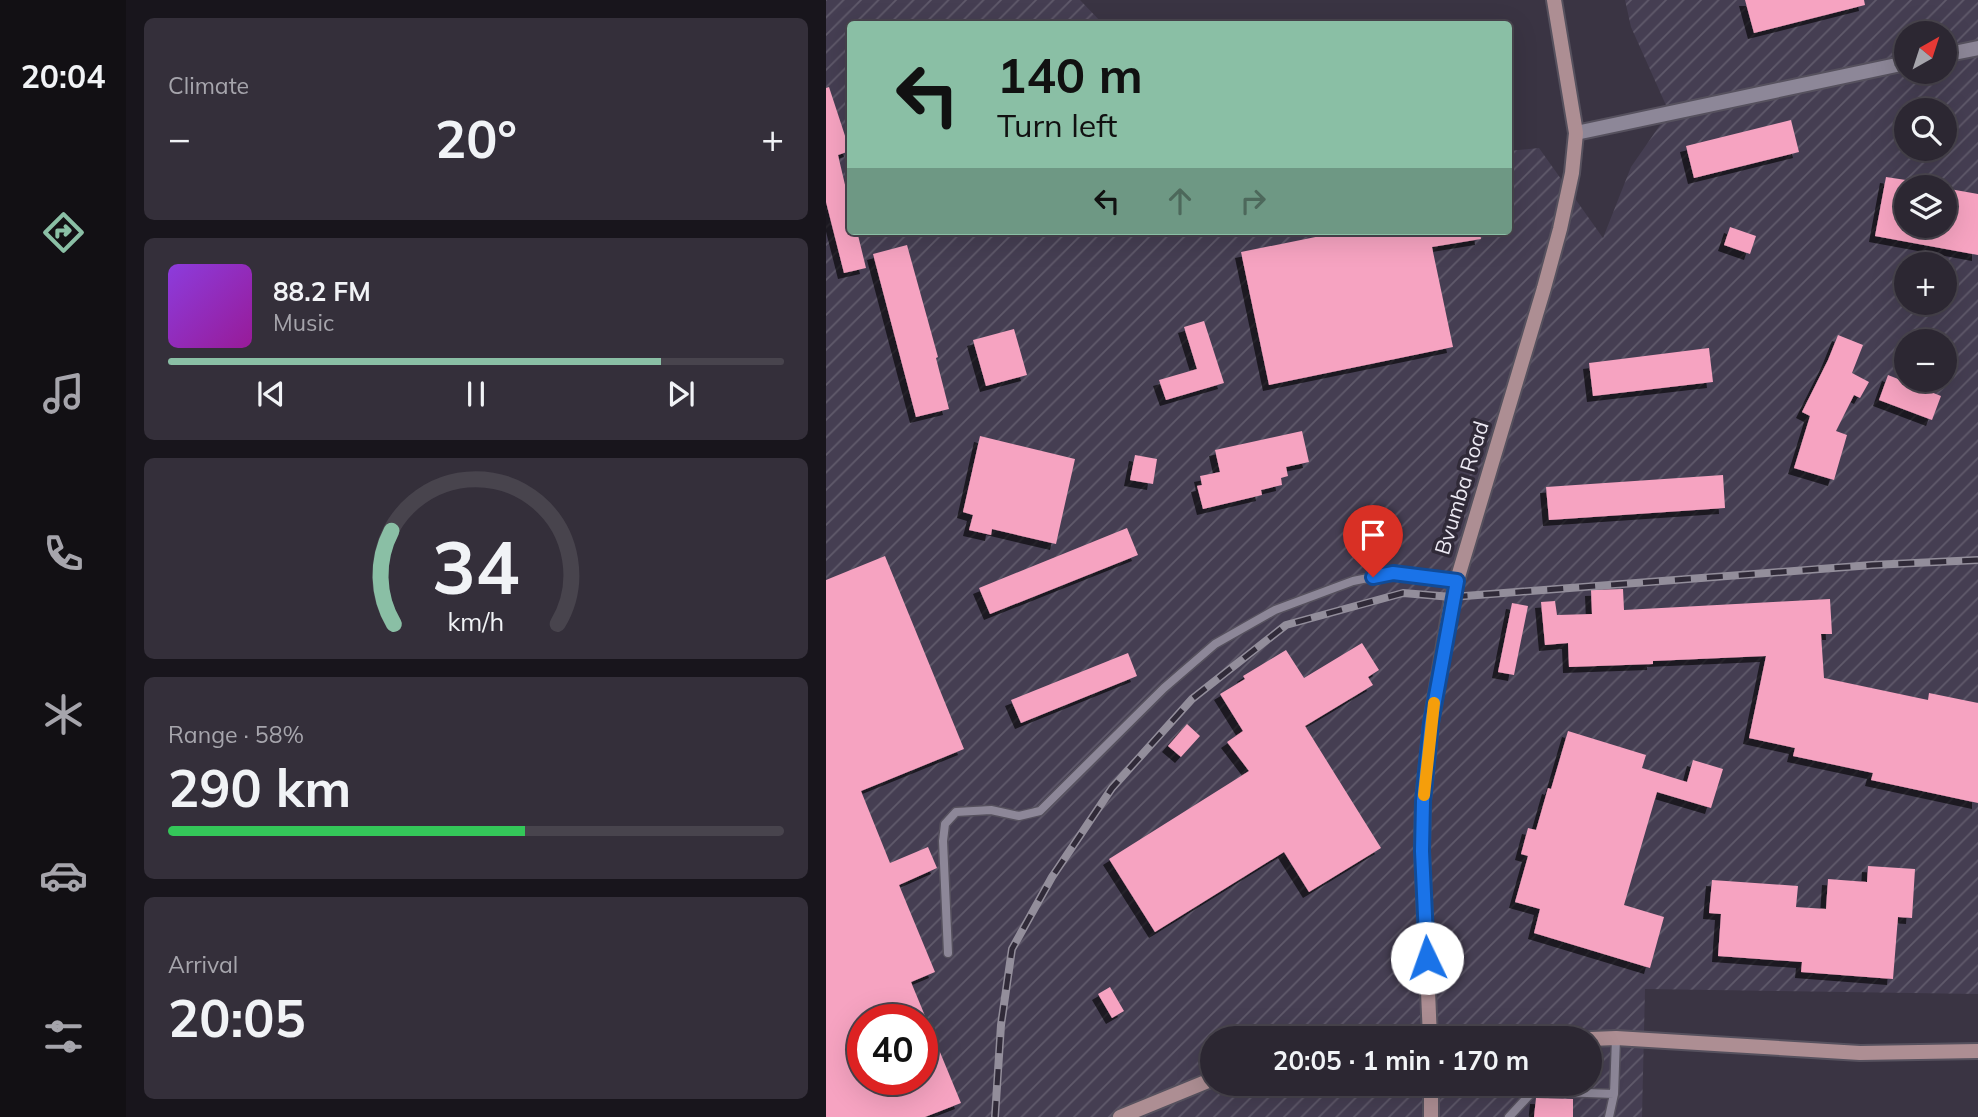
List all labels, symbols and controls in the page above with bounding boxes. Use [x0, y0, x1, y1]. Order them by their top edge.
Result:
north arrow [1894, 21, 1956, 84]
map controls [1894, 21, 1957, 392]
text: 140 m [997, 44, 1143, 105]
icon: left [882, 49, 973, 140]
text: 20:04 [21, 56, 105, 96]
text: Climate [168, 71, 249, 100]
button: search [1894, 98, 1957, 161]
text: Turn left [997, 105, 1117, 145]
text: 20° [435, 106, 517, 171]
text: − [168, 114, 191, 162]
text: + [761, 114, 784, 162]
button: layers [1894, 175, 1957, 238]
icon: left [1088, 182, 1126, 220]
icon: ahead [1161, 182, 1199, 220]
icon: right [1234, 182, 1272, 220]
icon: directions [39, 208, 88, 257]
button: + [1894, 252, 1957, 315]
text: 88.2 FM [273, 275, 371, 308]
text: Music [273, 308, 334, 337]
button: − [1894, 329, 1957, 392]
icon: music [39, 369, 88, 418]
icon: previous [252, 375, 290, 413]
icon: pause [457, 375, 495, 413]
icon: next [662, 375, 700, 413]
street label: Bvumba Road [1428, 418, 1494, 558]
pin [1343, 505, 1403, 577]
icon: arrive [1354, 516, 1392, 554]
text: 34 [432, 522, 520, 613]
icon: phone [39, 529, 88, 578]
text: km/h [448, 606, 504, 637]
icon: climate [39, 690, 88, 739]
text: Range · 58% [168, 720, 304, 749]
text: 290 km [168, 755, 351, 820]
icon: car [39, 851, 88, 900]
position arrow [1390, 921, 1464, 995]
text: Arrival [168, 950, 238, 979]
text: 20:05 [168, 985, 306, 1050]
speed limit sign: 40 [847, 1004, 938, 1095]
icon: filters [39, 1012, 88, 1061]
text: 20:05 · 1 min · 170 m [1273, 1044, 1529, 1077]

